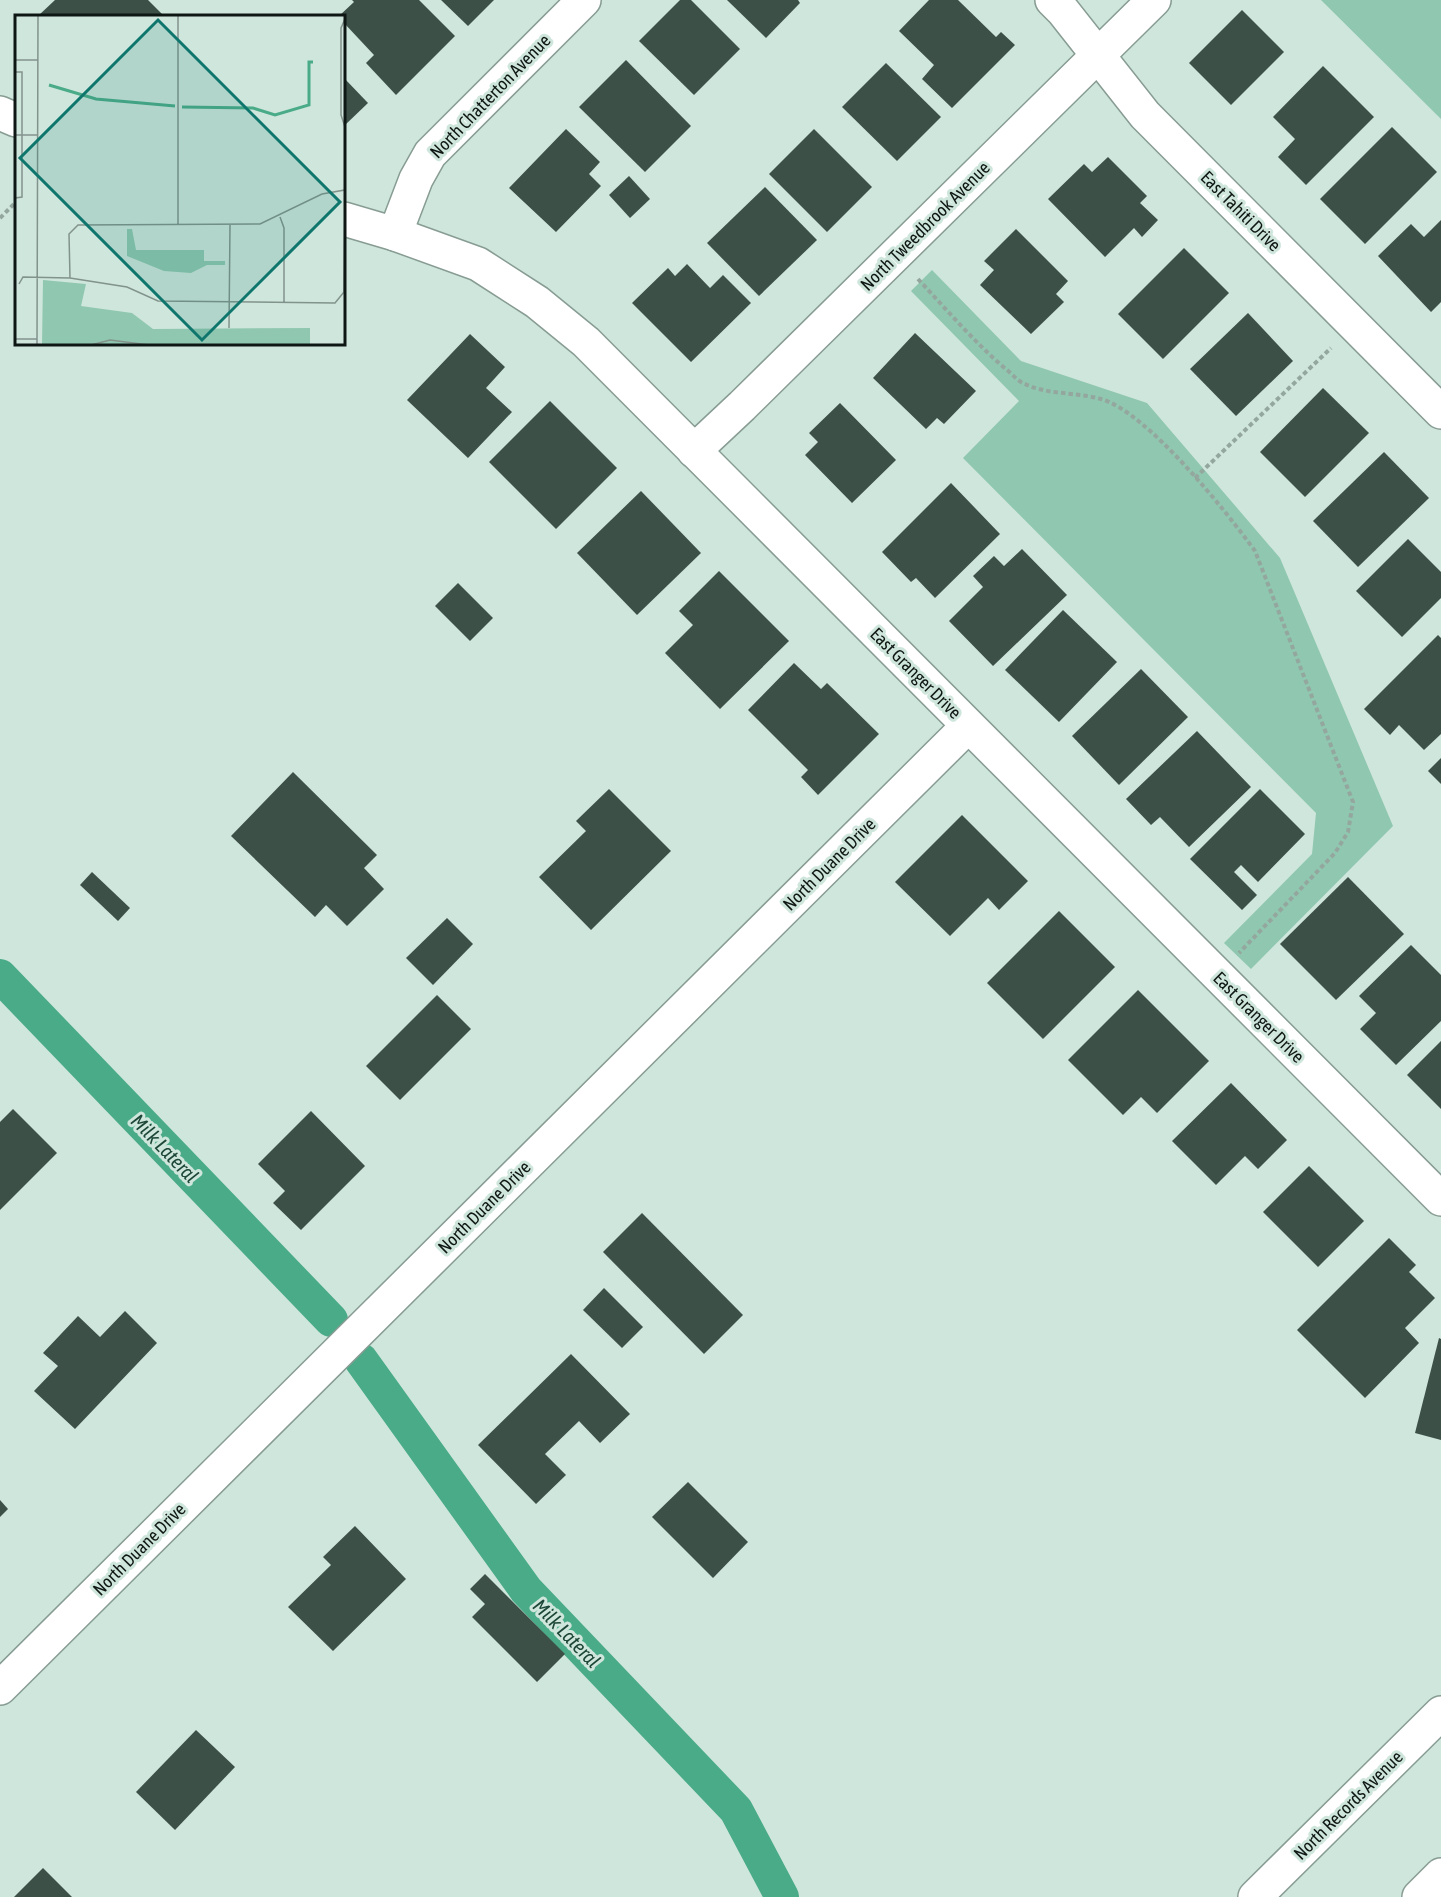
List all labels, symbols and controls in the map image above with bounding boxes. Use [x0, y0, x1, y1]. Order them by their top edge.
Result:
inset map [15, 15, 345, 345]
street label: North Chatterton Avenue [426, 30, 554, 162]
street label: North Tweedbrook Avenue [856, 157, 994, 295]
street label: East Tahiti Drive [1197, 167, 1285, 255]
street label: East Granger Drive [866, 623, 966, 723]
street label: North Duane Drive [778, 813, 880, 915]
street label: East Granger Drive [1209, 967, 1309, 1067]
water label: Milk Lateral [127, 1109, 203, 1187]
street label: North Duane Drive [433, 1156, 535, 1258]
street label: North Duane Drive [88, 1498, 190, 1600]
water label: Milk Lateral [529, 1594, 605, 1672]
street label: North Records Avenue [1289, 1746, 1407, 1864]

